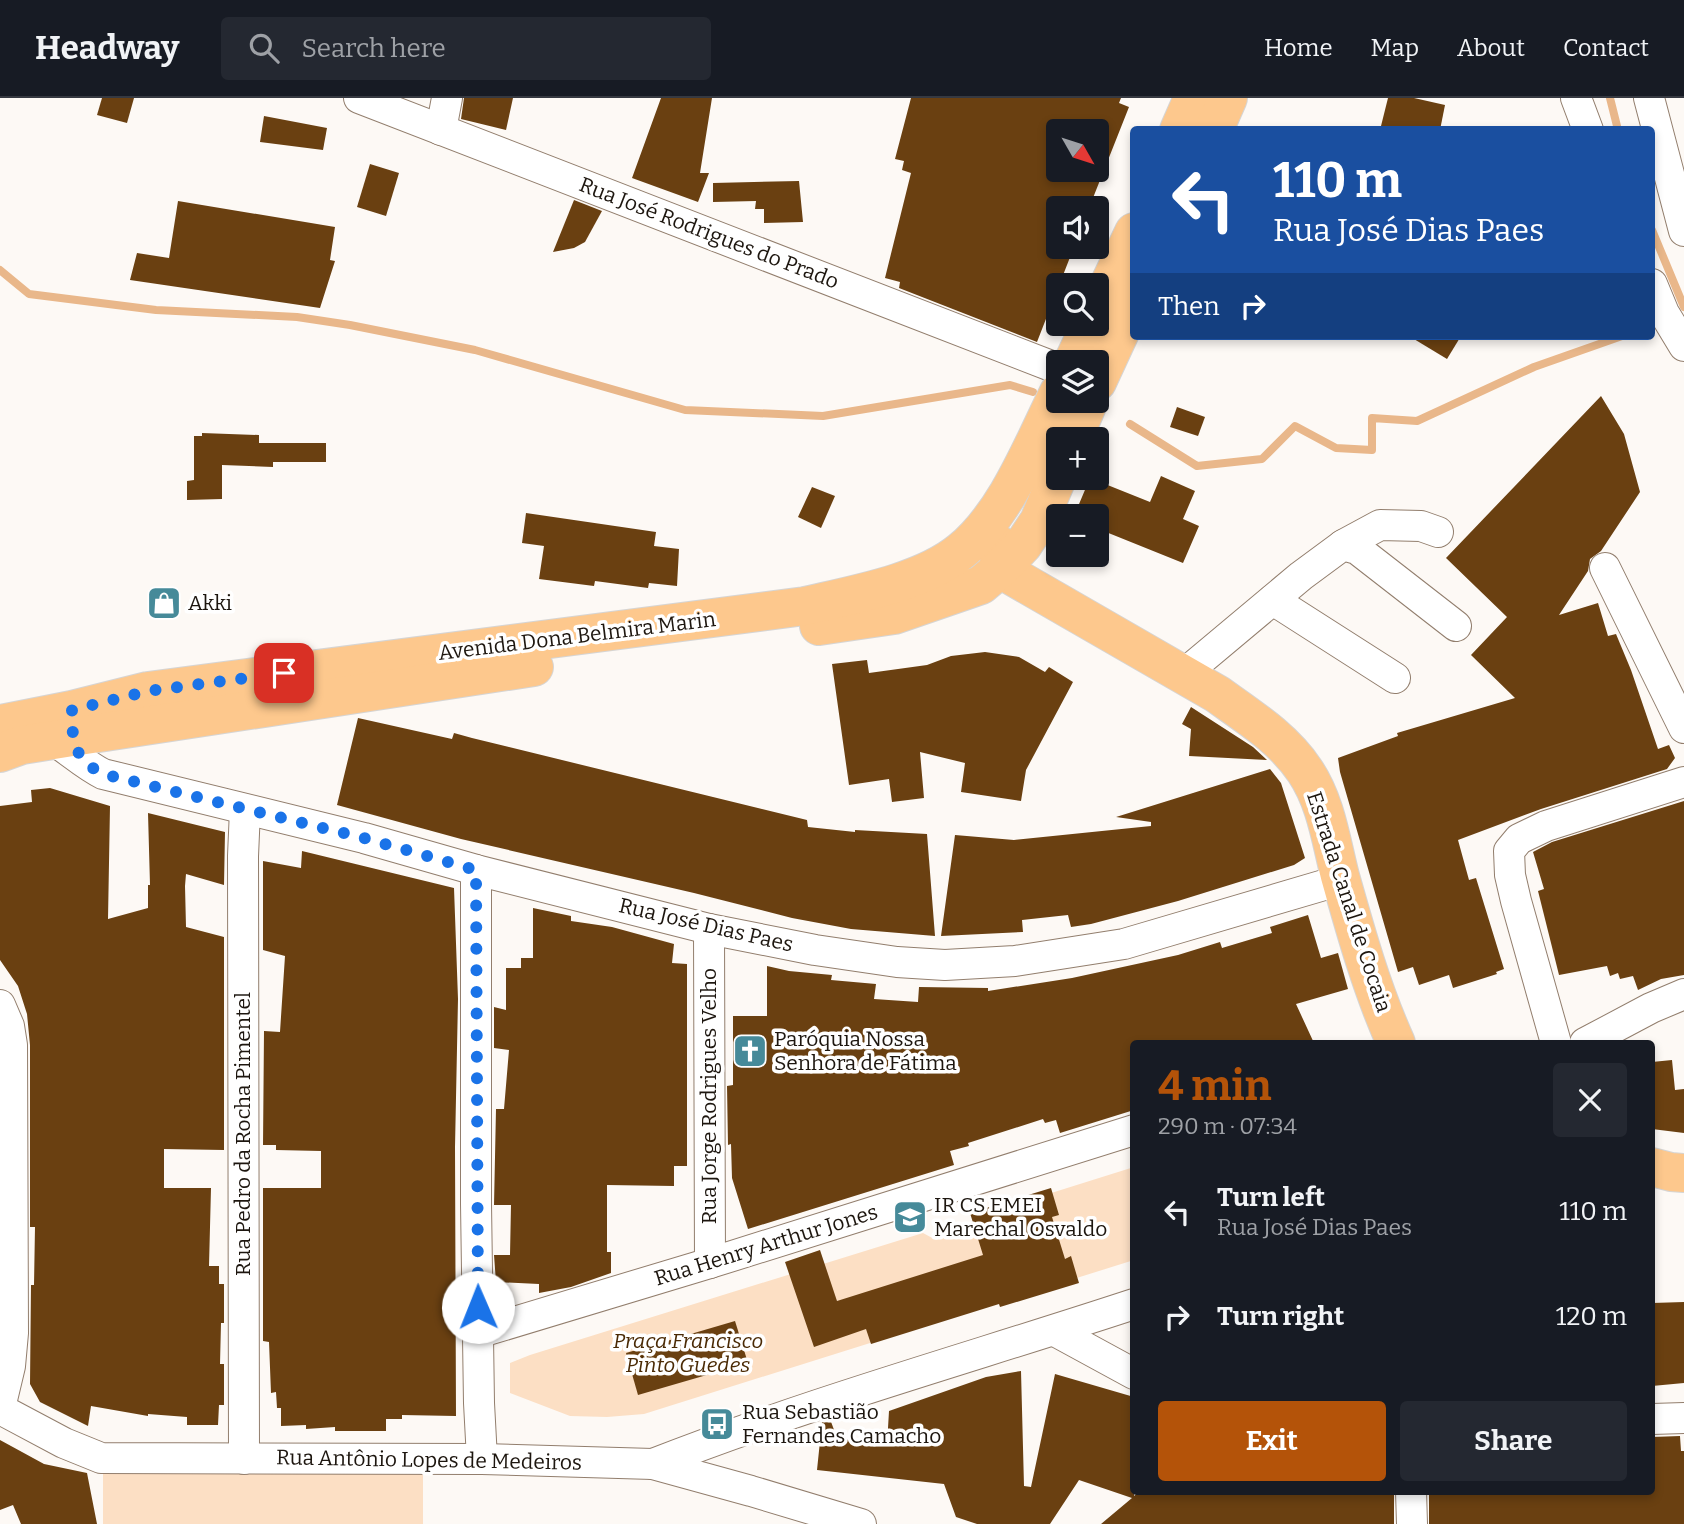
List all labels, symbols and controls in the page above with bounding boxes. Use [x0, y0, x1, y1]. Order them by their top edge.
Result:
search box [221, 17, 711, 80]
text: Headway [35, 28, 179, 68]
icon: search [245, 29, 283, 67]
text: Search here [301, 33, 446, 64]
text: Home [1264, 34, 1333, 62]
text: Map [1371, 34, 1419, 62]
text: About [1457, 34, 1525, 62]
text: Contact [1563, 34, 1649, 62]
north arrow [1046, 119, 1110, 182]
map controls [1046, 119, 1109, 567]
text: 110 m [1273, 151, 1402, 210]
icon: left [1158, 154, 1249, 245]
street label: Rua José Rodrigues do Prado [576, 171, 842, 295]
button: sound [1046, 196, 1109, 259]
text: Rua José Dias Paes [1273, 211, 1544, 249]
button: search [1046, 273, 1109, 336]
icon: right [1234, 287, 1272, 325]
text: Then [1158, 291, 1220, 322]
button: layers [1046, 350, 1109, 413]
button: + [1046, 427, 1109, 490]
button: − [1046, 504, 1109, 567]
shop icon: Akki [145, 584, 183, 622]
place label: Akki [188, 590, 232, 616]
street label: Avenida Dona Belmira Marin [437, 606, 717, 666]
pin [254, 643, 314, 703]
icon: arrive [265, 654, 303, 692]
street label: Estrada Canal de Cocaia [1301, 788, 1397, 1016]
street label: Rua José Dias Paes [616, 892, 796, 958]
street label: Rua Jorge Rodrigues Velho [696, 968, 722, 1224]
street label: Rua Pedro da Rocha Pimentel [230, 992, 256, 1276]
place label: Paróquia Nossa Senhora de Fátima [774, 1026, 957, 1076]
church icon: Paróquia Nossa Senhora de Fátima [731, 1032, 769, 1070]
text: 4 min [1158, 1061, 1272, 1111]
button: close [1553, 1063, 1627, 1137]
text: 290 m · 07:34 [1158, 1112, 1297, 1140]
text: Turn left [1217, 1182, 1325, 1213]
place label: IR CS EMEI Marechal Osvaldo [934, 1192, 1107, 1242]
icon: left [1158, 1193, 1196, 1231]
text: 110 m [1559, 1196, 1627, 1227]
school or university icon: IR CS EMEI Marechal Osvaldo [891, 1198, 929, 1236]
street label: Rua Henry Arthur Jones [651, 1199, 881, 1291]
text: Rua José Dias Paes [1217, 1213, 1412, 1241]
position arrow [441, 1270, 515, 1344]
icon: right [1158, 1298, 1196, 1336]
text: Turn right [1217, 1301, 1344, 1332]
text: 120 m [1556, 1301, 1627, 1332]
park label: Praça Francisco Pinto Guedes [613, 1328, 763, 1378]
place label: Rua Sebastião Fernandes Camacho [742, 1399, 941, 1449]
button: Exit [1158, 1401, 1386, 1481]
button: Share [1400, 1401, 1627, 1481]
bus stop icon: Rua Sebastião Fernandes Camacho [698, 1405, 736, 1443]
street label: Rua Antônio Lopes de Medeiros [276, 1444, 582, 1476]

